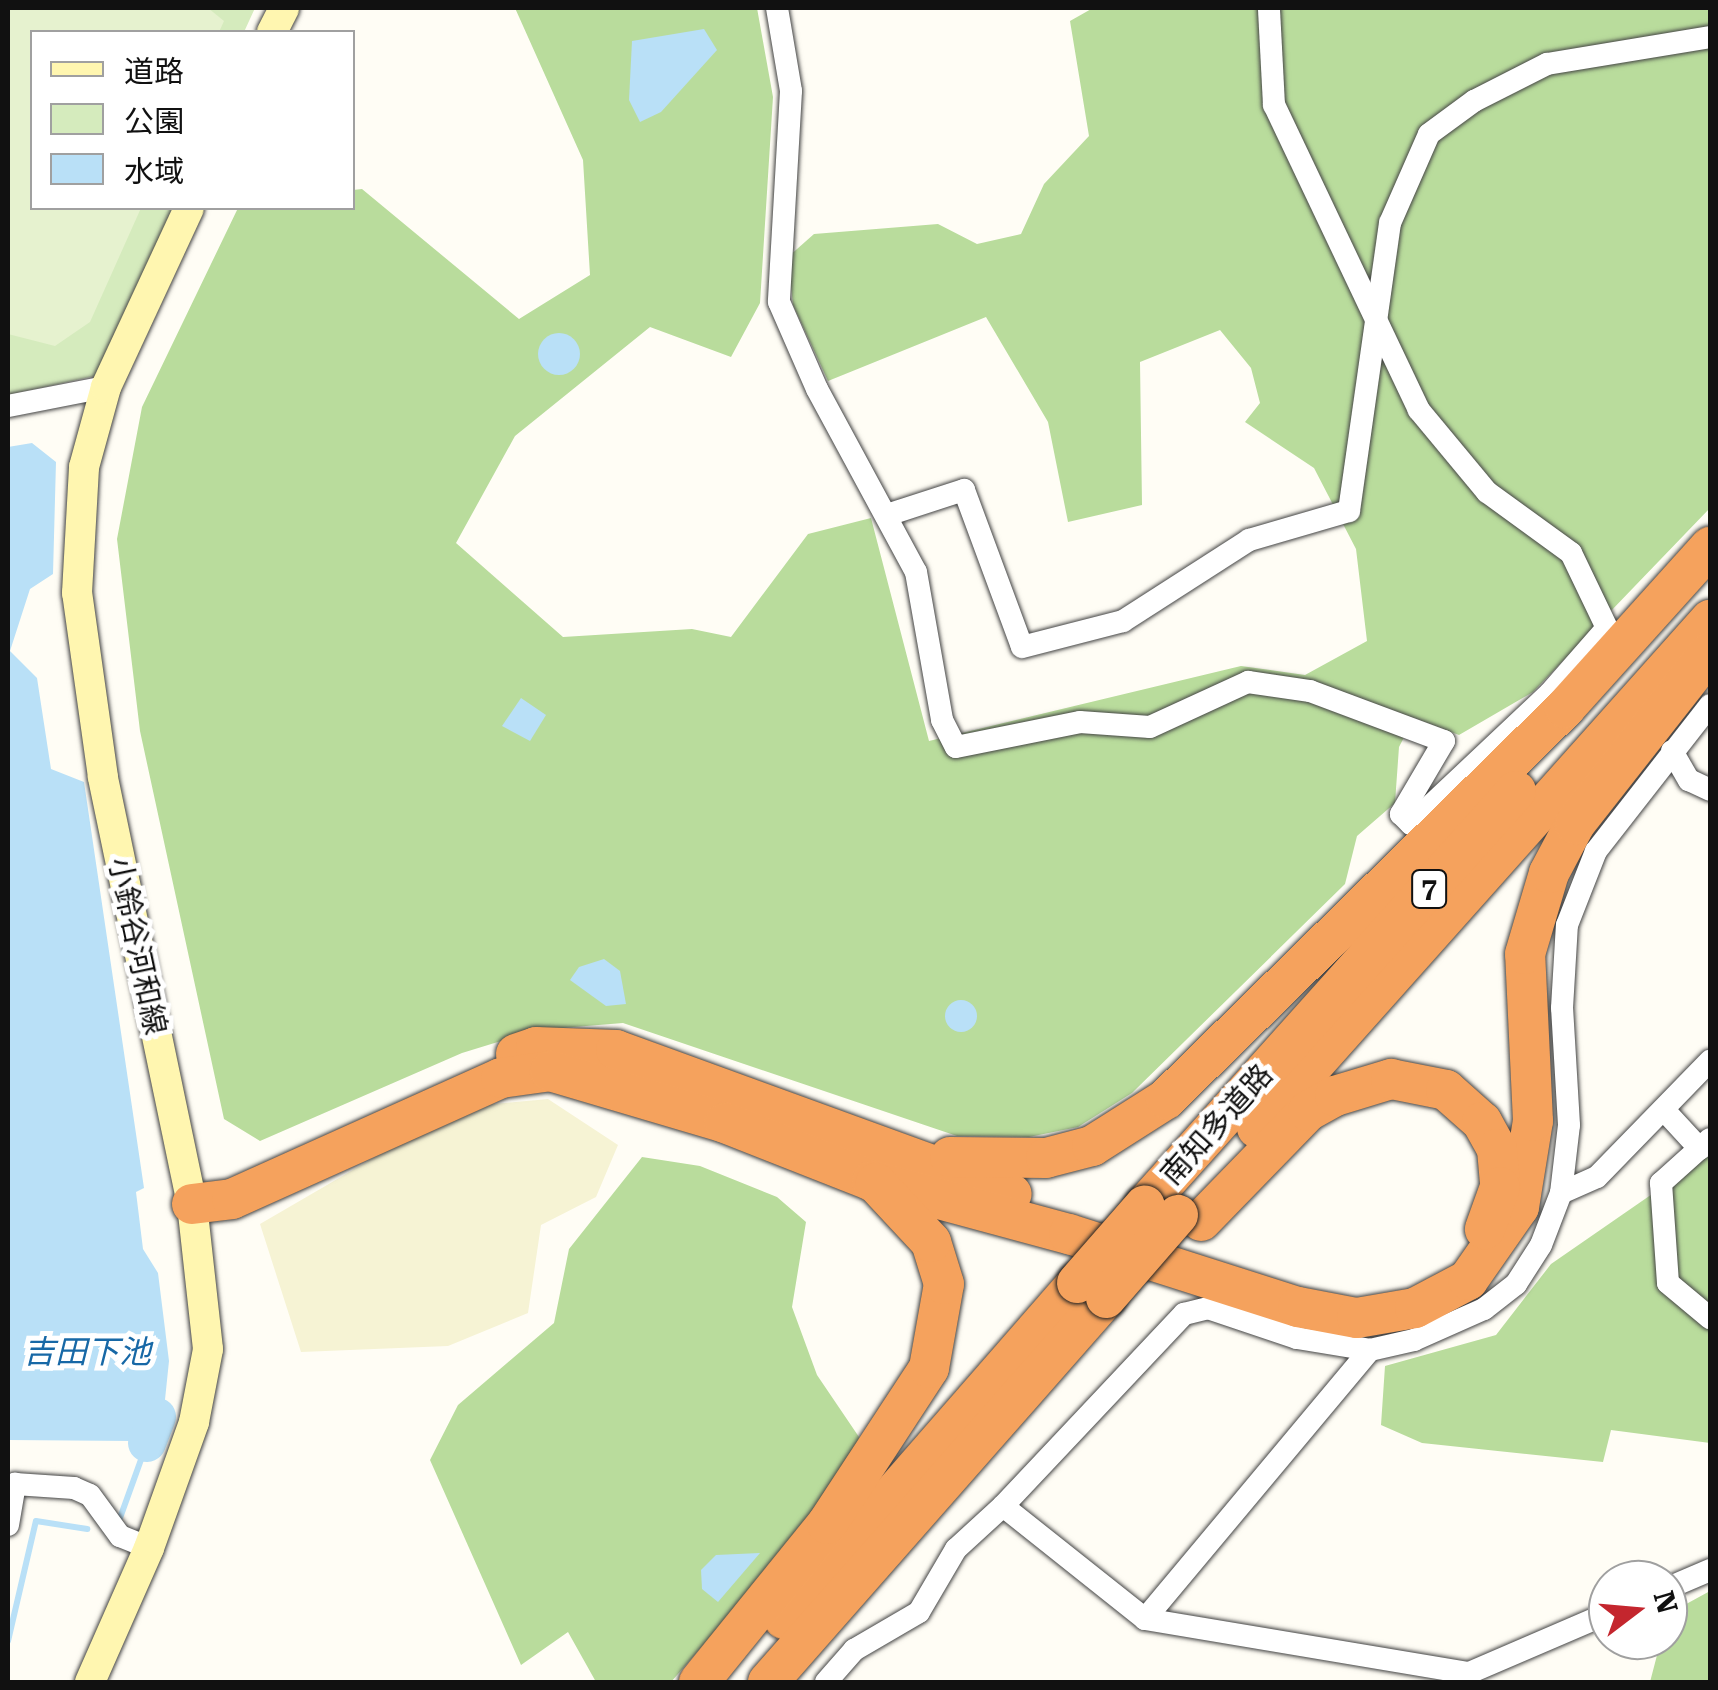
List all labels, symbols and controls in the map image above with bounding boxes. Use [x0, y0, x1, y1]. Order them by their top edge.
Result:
legend [30, 30, 355, 210]
text: 道路 [124, 54, 184, 89]
text: 公園 [124, 104, 184, 139]
text: 水域 [124, 154, 184, 189]
street label: 小鈴谷河和線 [101, 854, 173, 1038]
road number: 7 [1409, 866, 1449, 912]
street label: 南知多道路 [1153, 1057, 1281, 1193]
water label: 吉田下池 [23, 1333, 151, 1371]
north arrow [1588, 1560, 1688, 1660]
text: N [1647, 1587, 1684, 1617]

